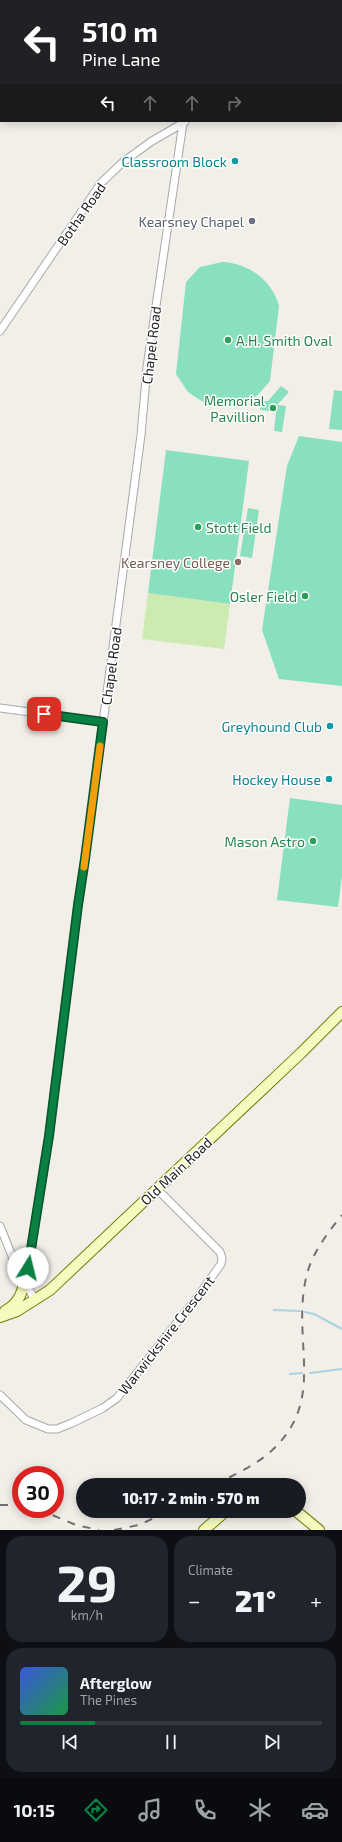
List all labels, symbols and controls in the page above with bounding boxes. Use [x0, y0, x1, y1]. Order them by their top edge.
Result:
text: 510 m [82, 14, 158, 48]
icon: left [16, 16, 68, 68]
text: Pine Lane [82, 48, 160, 70]
icon: left [97, 92, 119, 114]
icon: ahead [139, 92, 161, 114]
icon: ahead [181, 92, 203, 114]
icon: right [223, 92, 245, 114]
place label: Classroom Block [121, 153, 227, 170]
marker: Classroom Block [230, 156, 240, 166]
street label: Botha Road [53, 179, 109, 249]
place label: Kearsney Chapel [139, 213, 245, 230]
marker: Kearsney Chapel [247, 216, 257, 226]
street label: Chapel Road [138, 305, 164, 385]
place label: A.H. Smith Oval [236, 332, 333, 349]
marker: A.H. Smith Oval [223, 335, 233, 345]
place label: Memorial Pavillion [204, 392, 266, 425]
marker: Memorial Pavillion [268, 403, 278, 413]
place label: Stott Field [206, 519, 272, 536]
marker: Stott Field [193, 522, 203, 532]
place label: Kearsney College [121, 554, 230, 571]
marker: Kearsney College [233, 557, 243, 567]
place label: Osler Field [230, 588, 297, 605]
marker: Osler Field [300, 591, 310, 601]
street label: Chapel Road [97, 626, 125, 706]
pin [27, 697, 61, 731]
icon: arrive [33, 703, 55, 725]
place label: Greyhound Club [221, 718, 322, 735]
marker: Greyhound Club [325, 721, 335, 731]
place label: Hockey House [232, 771, 321, 788]
marker: Hockey House [324, 774, 334, 784]
place label: Mason Astro [225, 833, 305, 850]
marker: Mason Astro [308, 836, 318, 846]
street label: Old Main Road [137, 1134, 215, 1208]
position arrow [7, 1247, 49, 1289]
street label: Warwickshire Crescent [114, 1272, 218, 1398]
speed limit sign: 30 [12, 1466, 64, 1518]
text: 10:17 · 2 min · 570 m [122, 1489, 260, 1507]
text: 29 [57, 1550, 117, 1612]
text: Climate [188, 1562, 233, 1578]
text: 21° [235, 1582, 276, 1618]
text: − [188, 1587, 201, 1613]
text: + [310, 1587, 322, 1613]
text: km/h [71, 1607, 103, 1623]
text: Afterglow [80, 1674, 152, 1692]
text: The Pines [80, 1692, 137, 1708]
icon: previous [59, 1731, 81, 1753]
icon: pause [160, 1731, 182, 1753]
icon: next [261, 1731, 283, 1753]
icon: directions [82, 1796, 110, 1824]
icon: music [136, 1796, 164, 1824]
icon: phone [191, 1796, 219, 1824]
icon: climate [246, 1796, 274, 1824]
icon: car [301, 1796, 329, 1824]
text: 10:15 [13, 1799, 55, 1821]

